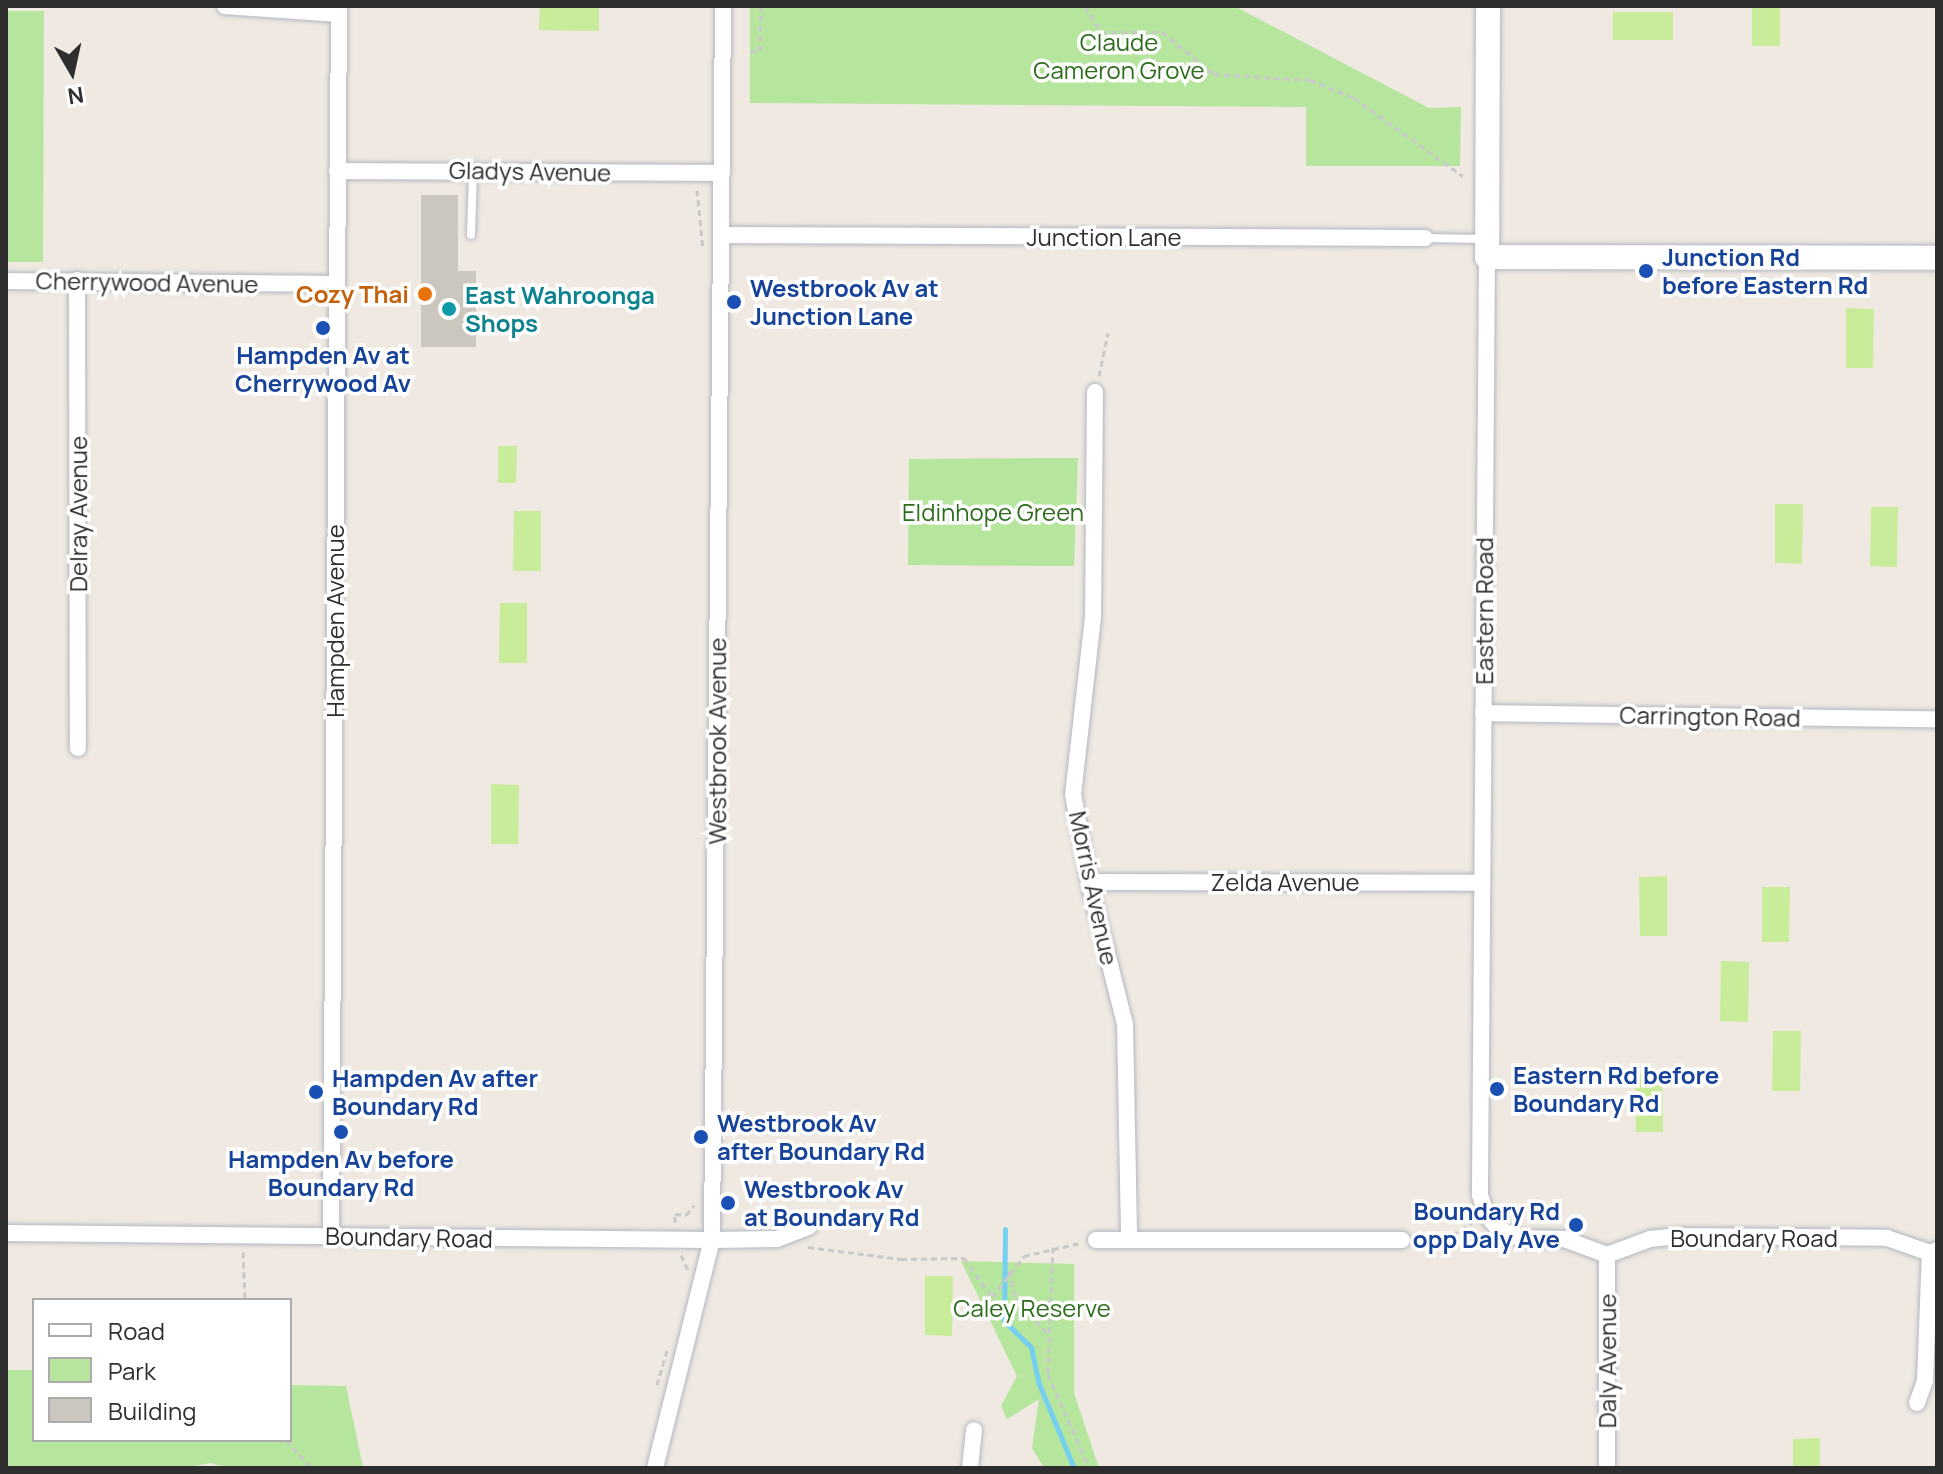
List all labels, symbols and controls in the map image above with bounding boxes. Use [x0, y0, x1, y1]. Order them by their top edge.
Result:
park label: Claude Cameron Grove [1033, 28, 1205, 84]
north arrow [32, 32, 112, 112]
text: N [66, 80, 86, 112]
street label: Gladys Avenue [449, 155, 611, 187]
street label: Junction Lane [1026, 223, 1182, 251]
place label: Junction Rd before Eastern Rd [1662, 243, 1868, 299]
marker: Junction Rd before Eastern Rd [1637, 262, 1655, 280]
street label: Cherrywood Avenue [35, 266, 259, 298]
place label: Westbrook Av at Junction Lane [750, 274, 939, 330]
place label: Cozy Thai [296, 280, 409, 308]
place label: East Wahroonga Shops [465, 281, 655, 337]
marker: Cozy Thai [416, 285, 434, 303]
marker: Westbrook Av at Junction Lane [725, 293, 743, 311]
marker: East Wahroonga Shops [440, 300, 458, 318]
marker: Hampden Av at Cherrywood Av [314, 319, 332, 337]
place label: Hampden Av at Cherrywood Av [235, 341, 411, 397]
street label: Delray Avenue [64, 436, 92, 592]
park label: Eldinhope Green [902, 498, 1084, 526]
street label: Hampden Avenue [321, 524, 349, 718]
street label: Eastern Road [1470, 537, 1498, 685]
street label: Westbrook Avenue [703, 637, 731, 845]
street label: Carrington Road [1619, 700, 1801, 732]
street label: Morris Avenue [1064, 808, 1124, 968]
street label: Zelda Avenue [1211, 868, 1359, 896]
place label: Eastern Rd before Boundary Rd [1513, 1061, 1719, 1117]
place label: Hampden Av after Boundary Rd [332, 1064, 538, 1120]
marker: Eastern Rd before Boundary Rd [1488, 1080, 1506, 1098]
marker: Hampden Av after Boundary Rd [307, 1083, 325, 1101]
place label: Westbrook Av after Boundary Rd [717, 1109, 925, 1165]
marker: Hampden Av before Boundary Rd [332, 1123, 350, 1141]
marker: Westbrook Av after Boundary Rd [692, 1128, 710, 1146]
place label: Hampden Av before Boundary Rd [228, 1145, 454, 1201]
place label: Westbrook Av at Boundary Rd [744, 1175, 919, 1231]
marker: Westbrook Av at Boundary Rd [719, 1194, 737, 1212]
place label: Boundary Rd opp Daly Ave [1413, 1197, 1560, 1253]
marker: Boundary Rd opp Daly Ave [1567, 1216, 1585, 1234]
street label: Boundary Road [325, 1221, 493, 1253]
street label: Boundary Road [1670, 1224, 1838, 1252]
park label: Caley Reserve [953, 1294, 1111, 1322]
street label: Daly Avenue [1593, 1294, 1621, 1428]
legend [32, 1298, 292, 1442]
text: Road [108, 1314, 165, 1347]
text: Park [108, 1354, 156, 1387]
text: Building [108, 1394, 196, 1427]

